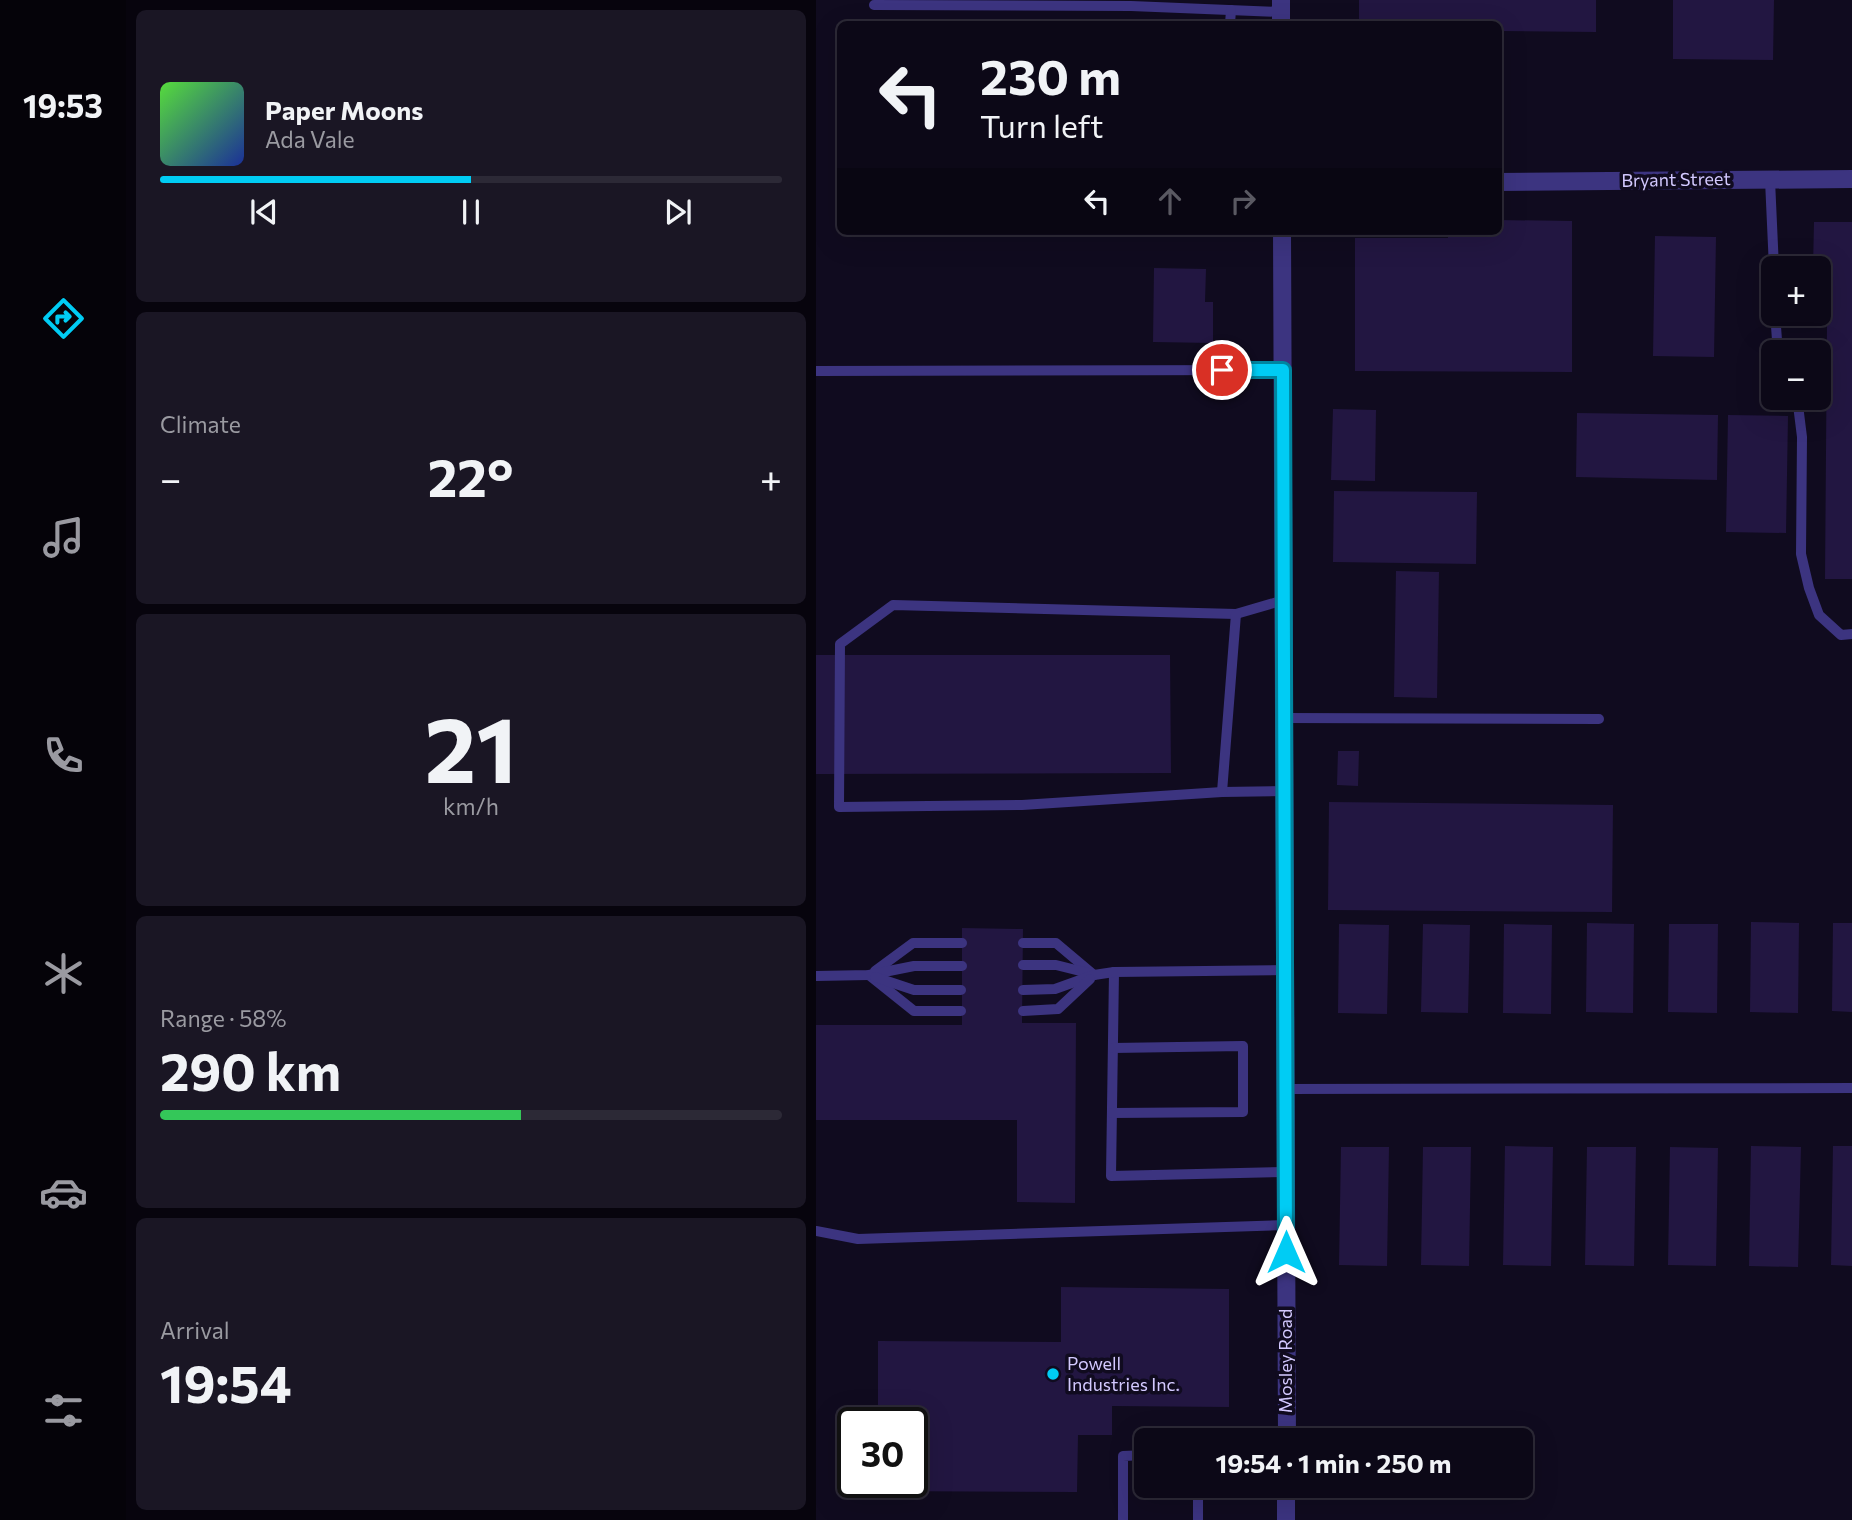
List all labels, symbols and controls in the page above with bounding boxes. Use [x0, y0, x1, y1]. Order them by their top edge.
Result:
text: 230 m [980, 45, 1121, 105]
icon: left [865, 49, 956, 140]
text: 19:53 [23, 85, 103, 125]
text: Paper Moons [265, 94, 423, 125]
text: Turn left [980, 105, 1104, 145]
text: Ada Vale [265, 125, 355, 153]
street label: Bryant Street [1621, 167, 1731, 191]
icon: left [1078, 182, 1116, 220]
icon: ahead [1151, 182, 1189, 220]
icon: right [1224, 182, 1262, 220]
icon: previous [245, 193, 283, 231]
icon: pause [452, 193, 490, 231]
icon: next [659, 193, 697, 231]
map controls [1761, 256, 1831, 410]
button: + [1761, 256, 1831, 326]
icon: directions [39, 294, 88, 343]
pin [1192, 340, 1252, 400]
button: − [1761, 340, 1831, 410]
icon: arrive [1203, 351, 1241, 389]
text: Climate [160, 410, 241, 438]
text: 22° [428, 444, 513, 508]
text: − [160, 454, 182, 501]
text: + [760, 454, 782, 501]
icon: music [39, 513, 88, 562]
text: 21 [425, 690, 517, 802]
icon: phone [39, 731, 88, 780]
text: km/h [443, 792, 499, 820]
icon: climate [39, 949, 88, 998]
text: Range · 58% [160, 1004, 287, 1032]
text: 290 km [160, 1038, 341, 1102]
icon: car [39, 1168, 88, 1217]
position arrow [1249, 1215, 1323, 1289]
street label: Mosley Road [1274, 1309, 1296, 1413]
text: Arrival [160, 1316, 230, 1344]
text: 19:54 [160, 1350, 292, 1414]
place label: Powell Industries Inc. [1067, 1352, 1180, 1395]
marker: Powell Industries Inc. [1045, 1366, 1061, 1382]
icon: filters [39, 1386, 88, 1435]
speed limit sign: 30 [837, 1407, 928, 1498]
text: 19:54 · 1 min · 250 m [1216, 1447, 1452, 1478]

